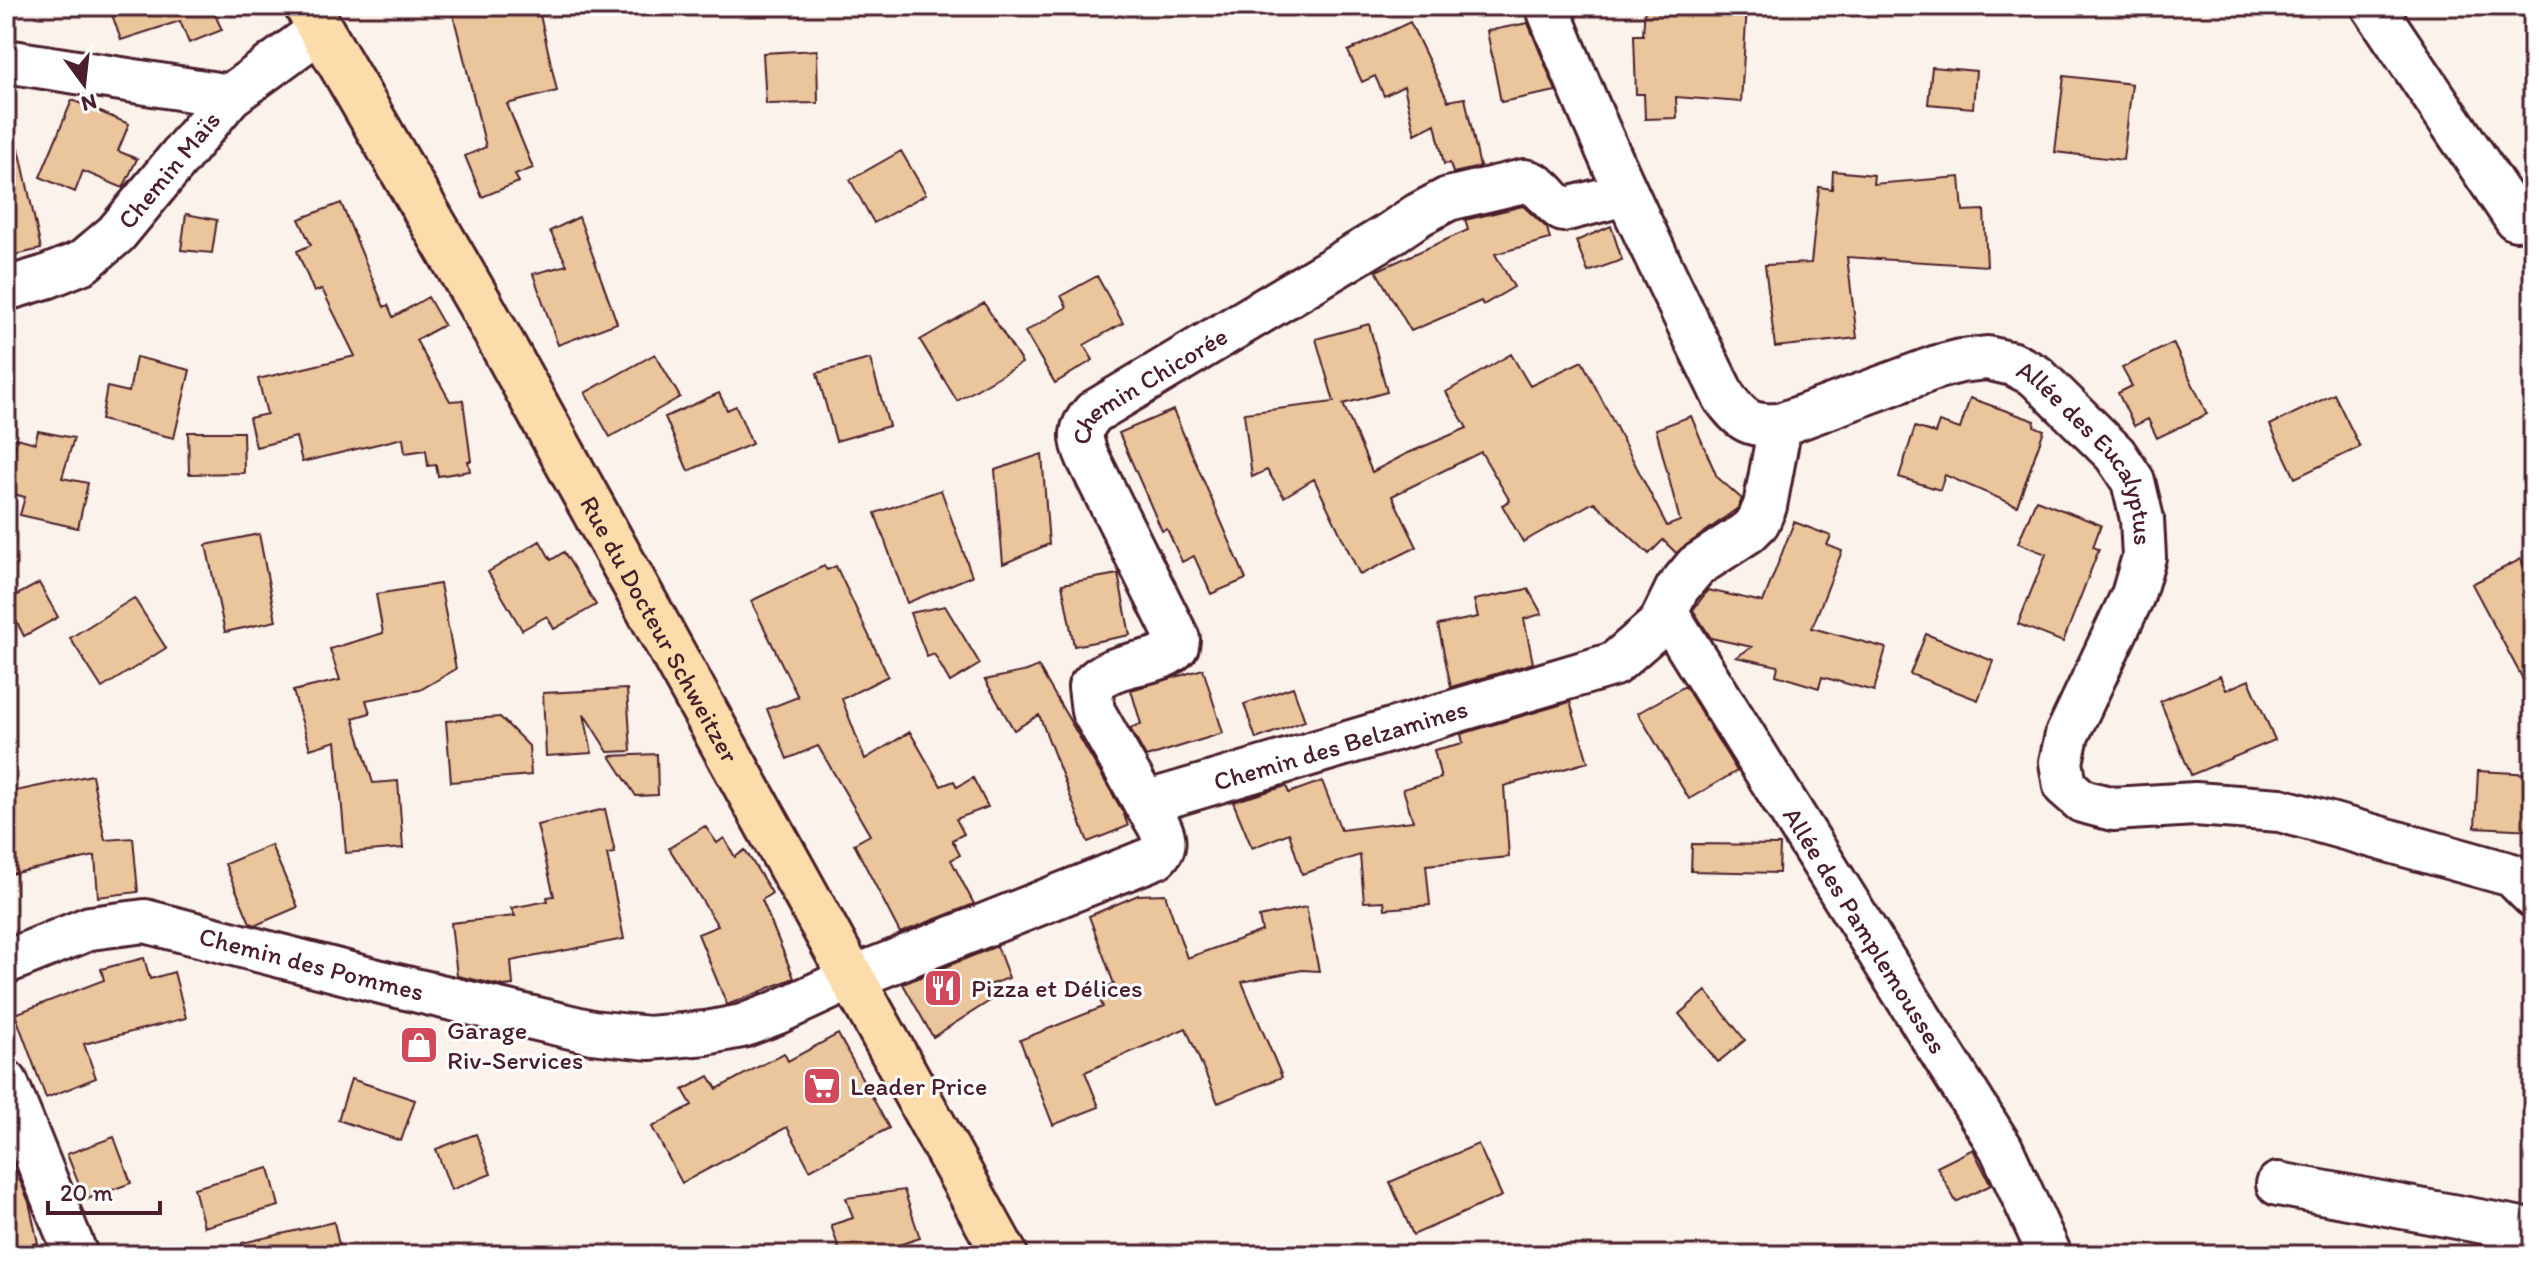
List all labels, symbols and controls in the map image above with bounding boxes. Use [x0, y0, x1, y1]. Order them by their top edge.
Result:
north arrow [44, 44, 124, 124]
text: N [78, 88, 100, 118]
street label: Chemin Maïs [111, 104, 227, 235]
street label: Chemin Chicorée [1066, 320, 1233, 445]
street label: Allée des Eucalyptus [2012, 353, 2159, 546]
street label: Rue du Docteur Schweitzer [573, 490, 746, 769]
street label: Chemin des Belzamines [1210, 692, 1471, 798]
street label: Allée des Pamplemousses [1776, 801, 1954, 1059]
street label: Chemin des Pommes [196, 920, 427, 1008]
restaurant icon: Pizza et Délices [922, 967, 964, 1009]
place label: Pizza et Délices [971, 972, 1143, 1004]
place label: Garage Riv-Services [447, 1014, 583, 1076]
shop icon: Garage Riv-Services [398, 1024, 440, 1066]
supermarket icon: Leader Price [801, 1065, 843, 1107]
place label: Leader Price [850, 1070, 987, 1102]
scale bar [48, 1165, 160, 1215]
text: 20 m [60, 1178, 113, 1207]

